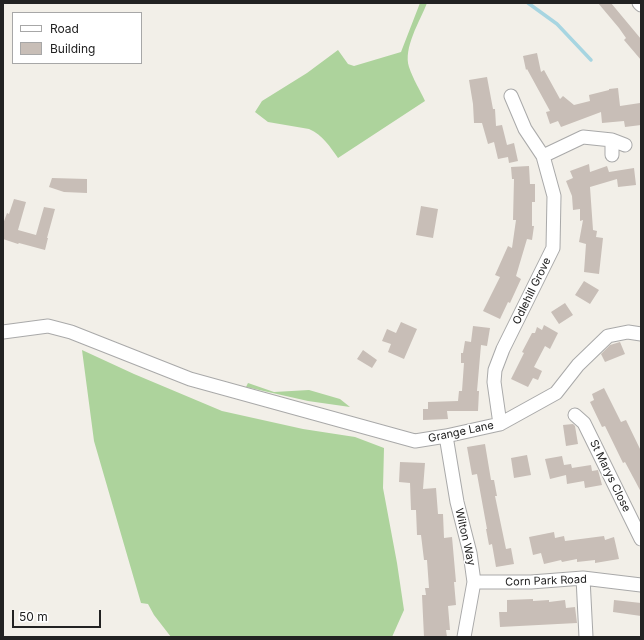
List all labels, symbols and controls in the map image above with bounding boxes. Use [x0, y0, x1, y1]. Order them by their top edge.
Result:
legend [12, 12, 142, 64]
text: Road [50, 21, 79, 36]
text: Building [50, 41, 95, 56]
street label: Odlehill Grove [510, 255, 554, 327]
street label: Grange Lane [427, 419, 495, 445]
street label: St Marys Close [587, 438, 633, 514]
street label: Wilton Way [452, 507, 478, 567]
street label: Corn Park Road [505, 573, 587, 589]
scale bar [14, 602, 103, 628]
text: 50 m [19, 609, 48, 624]

